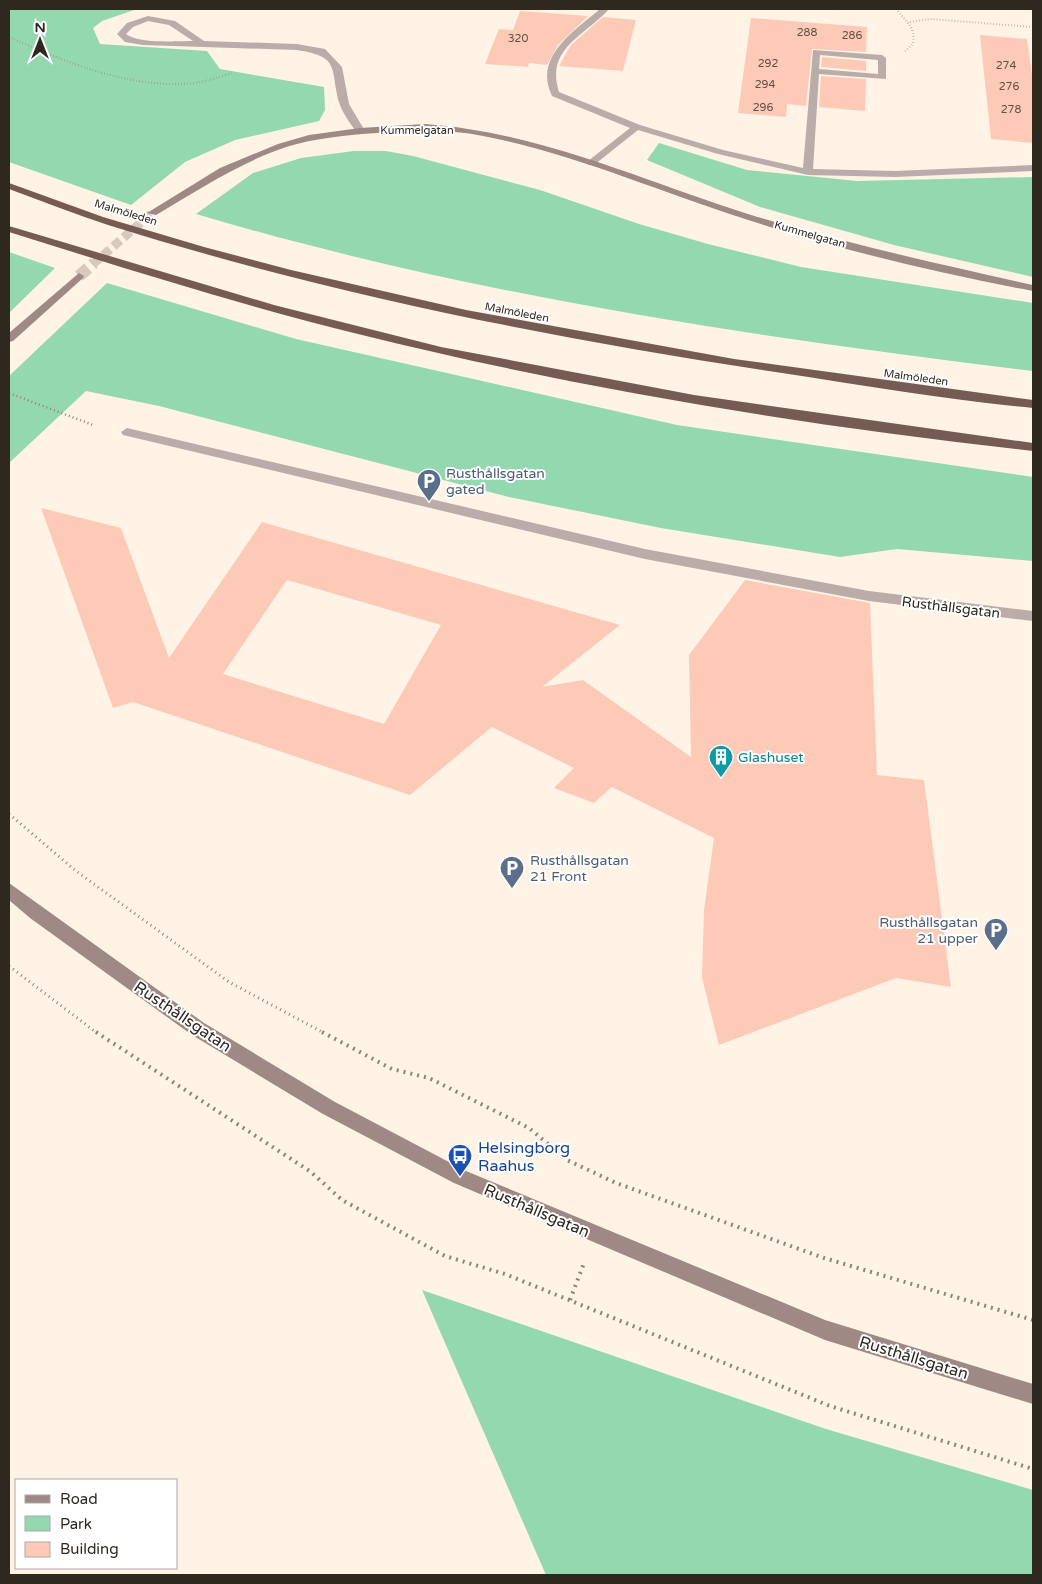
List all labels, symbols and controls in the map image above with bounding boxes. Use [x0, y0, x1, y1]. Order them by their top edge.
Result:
north arrow [15, 15, 65, 65]
text: N [34, 19, 46, 36]
house number: 288 [797, 26, 817, 39]
house number: 286 [842, 29, 862, 42]
house number: 320 [508, 32, 528, 45]
house number: 292 [758, 57, 778, 70]
house number: 274 [996, 59, 1016, 72]
house number: 294 [755, 78, 775, 91]
house number: 276 [999, 80, 1019, 93]
house number: 296 [753, 101, 773, 114]
house number: 278 [1001, 103, 1021, 116]
street label: Kummelgatan [380, 124, 454, 137]
street label: Malmöleden [93, 197, 159, 228]
street label: Kummelgatan [773, 218, 847, 251]
street label: Malmöleden [484, 300, 550, 325]
street label: Malmöleden [883, 367, 949, 388]
place label: Rusthållsgatan gated [446, 465, 545, 498]
parking icon: Rusthållsgatan gated [416, 468, 442, 502]
street label: Rusthållsgatan [901, 593, 1001, 622]
building icon: Glashuset [708, 744, 734, 778]
place label: Glashuset [738, 749, 804, 766]
place label: Rusthållsgatan 21 Front [530, 852, 629, 885]
parking icon: Rusthållsgatan 21 Front [499, 855, 525, 889]
place label: Rusthållsgatan 21 upper [879, 914, 979, 947]
parking icon: Rusthållsgatan 21 upper [983, 917, 1009, 951]
street label: Rusthållsgatan [130, 977, 235, 1057]
place label: Helsingborg Raahus [478, 1138, 570, 1176]
bus stop icon: Helsingborg Raahus [447, 1143, 473, 1177]
street label: Rusthållsgatan [481, 1180, 593, 1242]
street label: Rusthållsgatan [857, 1332, 971, 1384]
legend [15, 1479, 178, 1569]
text: Road [60, 1490, 98, 1508]
text: Park [60, 1515, 92, 1533]
text: Building [60, 1540, 119, 1558]

